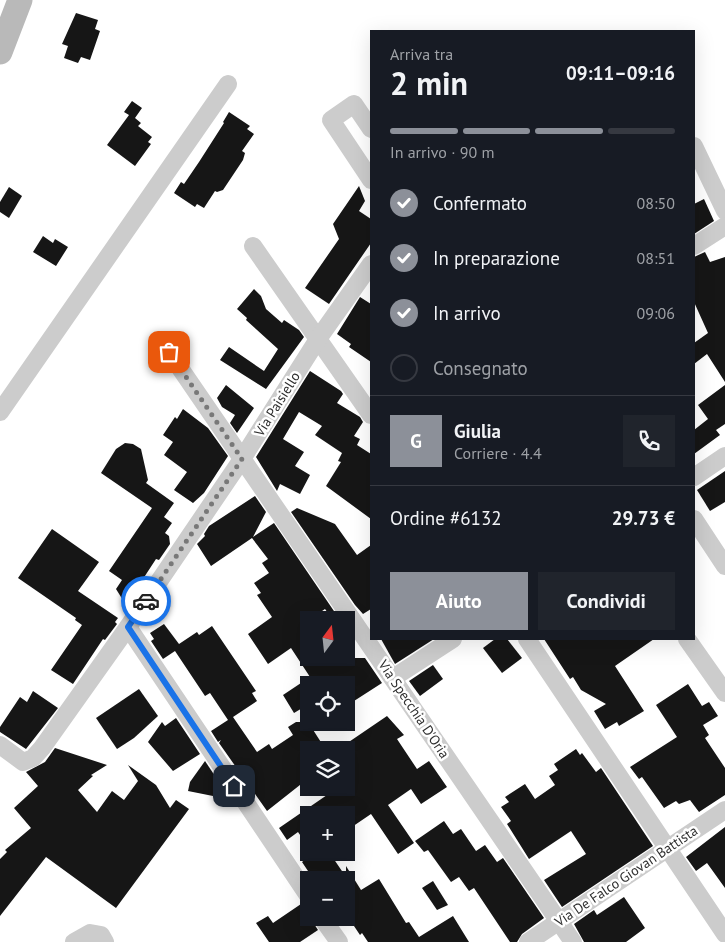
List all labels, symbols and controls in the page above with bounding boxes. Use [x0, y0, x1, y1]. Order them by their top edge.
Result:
text: Arriva tra [390, 44, 453, 64]
text: 09:11–09:16 [566, 61, 675, 85]
text: 2 min [390, 62, 468, 104]
text: In arrivo · 90 m [390, 142, 494, 162]
icon: check [390, 189, 418, 217]
text: Confermato [433, 191, 527, 215]
text: 08:50 [637, 193, 675, 213]
icon: check [390, 244, 418, 272]
text: In preparazione [433, 246, 560, 270]
text: 08:51 [637, 248, 675, 268]
icon: check [390, 299, 418, 327]
text: In arrivo [433, 301, 501, 325]
text: 09:06 [637, 303, 675, 323]
pin [148, 331, 190, 373]
icon: bag [155, 338, 183, 366]
text: Consegnato [433, 356, 528, 380]
street label: Via Paisiello [250, 368, 304, 441]
button: phone [623, 415, 675, 467]
text: Giulia [454, 419, 501, 443]
text: G [410, 429, 422, 453]
text: Corriere · 4.4 [454, 443, 542, 463]
text: Ordine #6132 [390, 506, 502, 530]
text: 29.73 € [612, 506, 675, 530]
button: Aiuto [390, 572, 528, 630]
button: Condividi [538, 572, 675, 630]
courier [121, 576, 171, 626]
icon: car [132, 587, 160, 615]
north arrow [300, 611, 355, 666]
map controls [300, 611, 355, 926]
street label: Via Specchia D'Oria [374, 656, 454, 762]
button: locate [300, 676, 355, 731]
button: layers [300, 741, 355, 796]
pin [213, 765, 255, 807]
icon: home [220, 772, 248, 800]
button: + [300, 806, 355, 861]
street label: Via De Falco Giovan Battista [550, 821, 701, 931]
button: − [300, 871, 355, 926]

